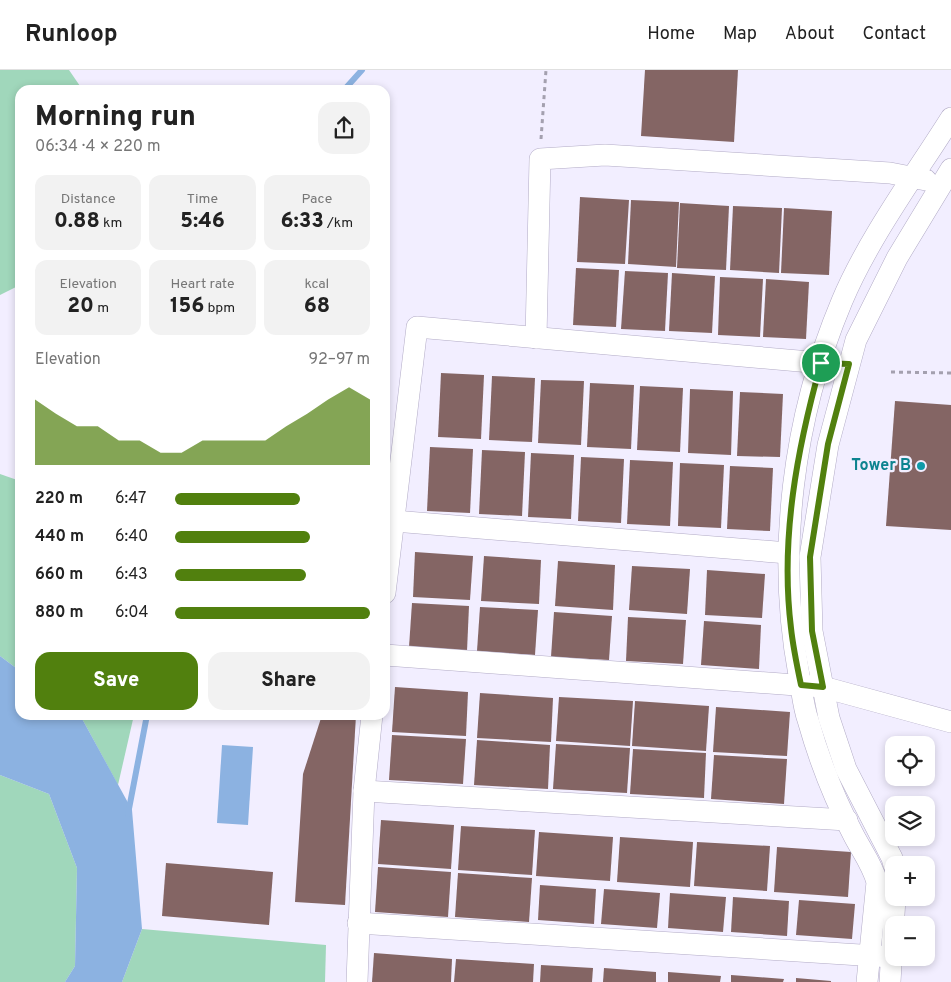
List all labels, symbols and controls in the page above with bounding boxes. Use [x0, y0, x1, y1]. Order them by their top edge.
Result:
text: Runloop [25, 20, 118, 50]
text: Home [647, 23, 695, 46]
text: Map [723, 23, 757, 46]
text: About [785, 23, 834, 46]
text: Contact [862, 23, 926, 46]
text: Morning run [35, 100, 196, 136]
button: share [318, 102, 370, 154]
text: 06:34 · 4 × 220 m [35, 137, 160, 157]
text: Distance [61, 191, 116, 208]
text: Time [187, 191, 218, 208]
text: Pace [301, 191, 332, 208]
text: 0.88 [54, 208, 100, 235]
text: 5:46 [180, 208, 225, 235]
text: 6:33 [280, 208, 324, 235]
text: km [100, 215, 122, 232]
text: /km [324, 215, 353, 232]
text: Elevation [59, 276, 117, 293]
text: Heart rate [170, 276, 235, 293]
text: kcal [304, 276, 329, 293]
text: 20 [67, 293, 94, 320]
text: 156 [170, 293, 204, 320]
text: 68 [304, 293, 330, 320]
text: m [94, 300, 109, 317]
text: bpm [204, 300, 235, 317]
pin [800, 342, 842, 384]
icon: arrive [807, 349, 835, 377]
text: Elevation [35, 350, 101, 370]
text: 92–97 m [308, 350, 370, 370]
place label: Tower B [851, 456, 911, 476]
marker: Tower B [915, 460, 927, 472]
text: 220 m [35, 489, 83, 509]
text: 6:47 [115, 489, 146, 509]
text: 440 m [35, 527, 84, 547]
text: 6:40 [115, 527, 148, 547]
text: 660 m [35, 565, 83, 585]
text: 6:43 [115, 565, 148, 585]
text: 880 m [35, 603, 83, 623]
text: 6:04 [115, 603, 148, 623]
button: Save [35, 652, 198, 710]
button: Share [208, 652, 370, 710]
map controls [885, 736, 935, 966]
button: locate [885, 736, 935, 786]
button: layers [885, 796, 935, 846]
button: + [885, 856, 935, 906]
button: − [885, 916, 935, 966]

